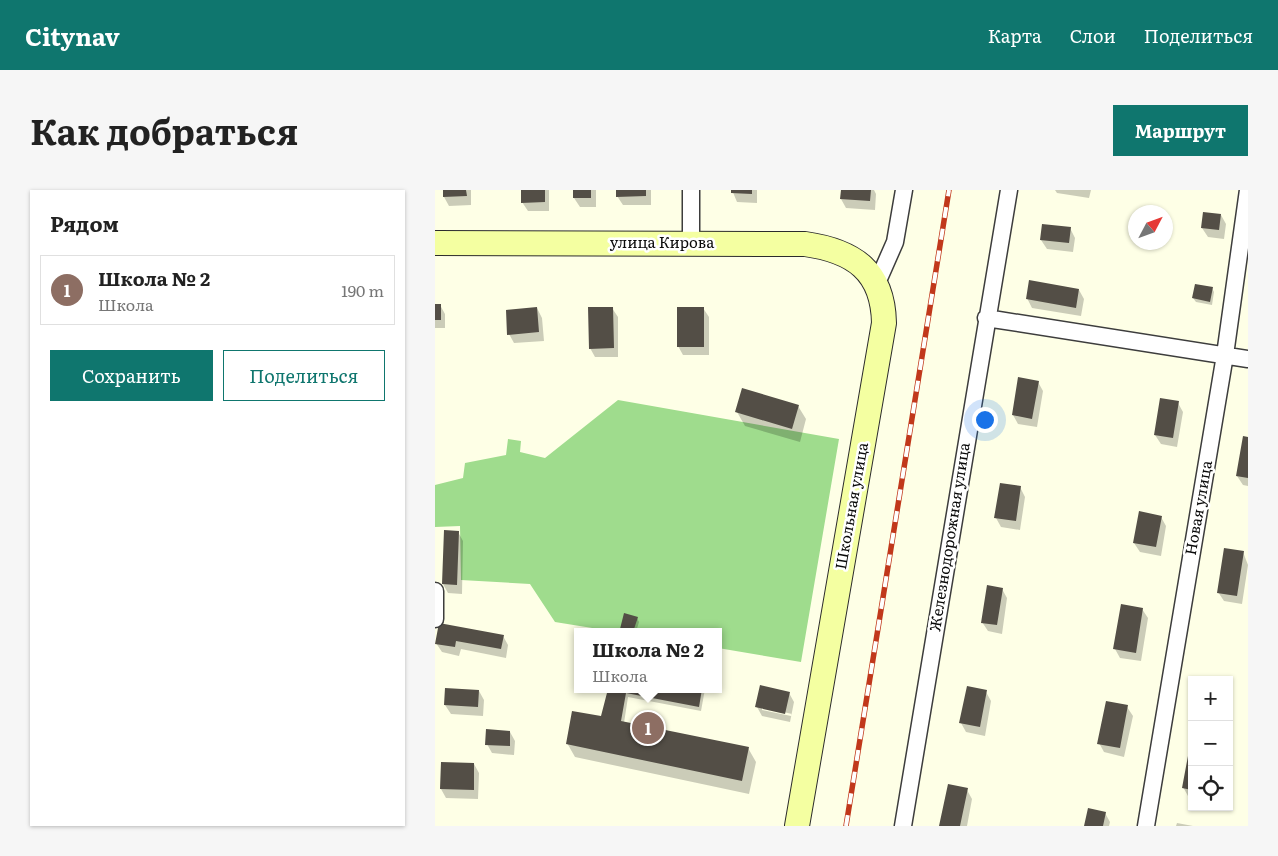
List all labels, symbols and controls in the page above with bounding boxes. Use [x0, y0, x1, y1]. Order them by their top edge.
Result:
text: Citynav [25, 18, 120, 53]
text: Карта [988, 22, 1042, 49]
text: Слои [1070, 22, 1116, 49]
text: Поделиться [1144, 22, 1253, 49]
text: Как добраться [30, 104, 298, 156]
button: Маршрут [1113, 105, 1248, 156]
north arrow [1128, 205, 1173, 250]
text: Рядом [50, 207, 119, 238]
street label: улица Кирова [610, 230, 715, 253]
text: Школа № 2 [98, 264, 210, 292]
text: 1 [64, 278, 70, 302]
text: 190 m [341, 278, 384, 302]
text: Школа [98, 292, 154, 316]
button: Сохранить [50, 350, 213, 401]
button: Поделиться [223, 350, 385, 401]
your location [972, 407, 998, 433]
street label: Школьная улица [828, 439, 873, 571]
street label: Железнодорожная улица [922, 440, 975, 633]
street label: Новая улица [1178, 458, 1217, 557]
popup [574, 628, 722, 693]
text: Школа № 2 [592, 635, 704, 663]
text: Школа [592, 663, 648, 687]
map controls [1188, 676, 1233, 811]
button: + [1188, 676, 1233, 721]
pin: 1 [632, 709, 664, 747]
button: − [1188, 721, 1233, 766]
button: locate [1188, 766, 1233, 811]

